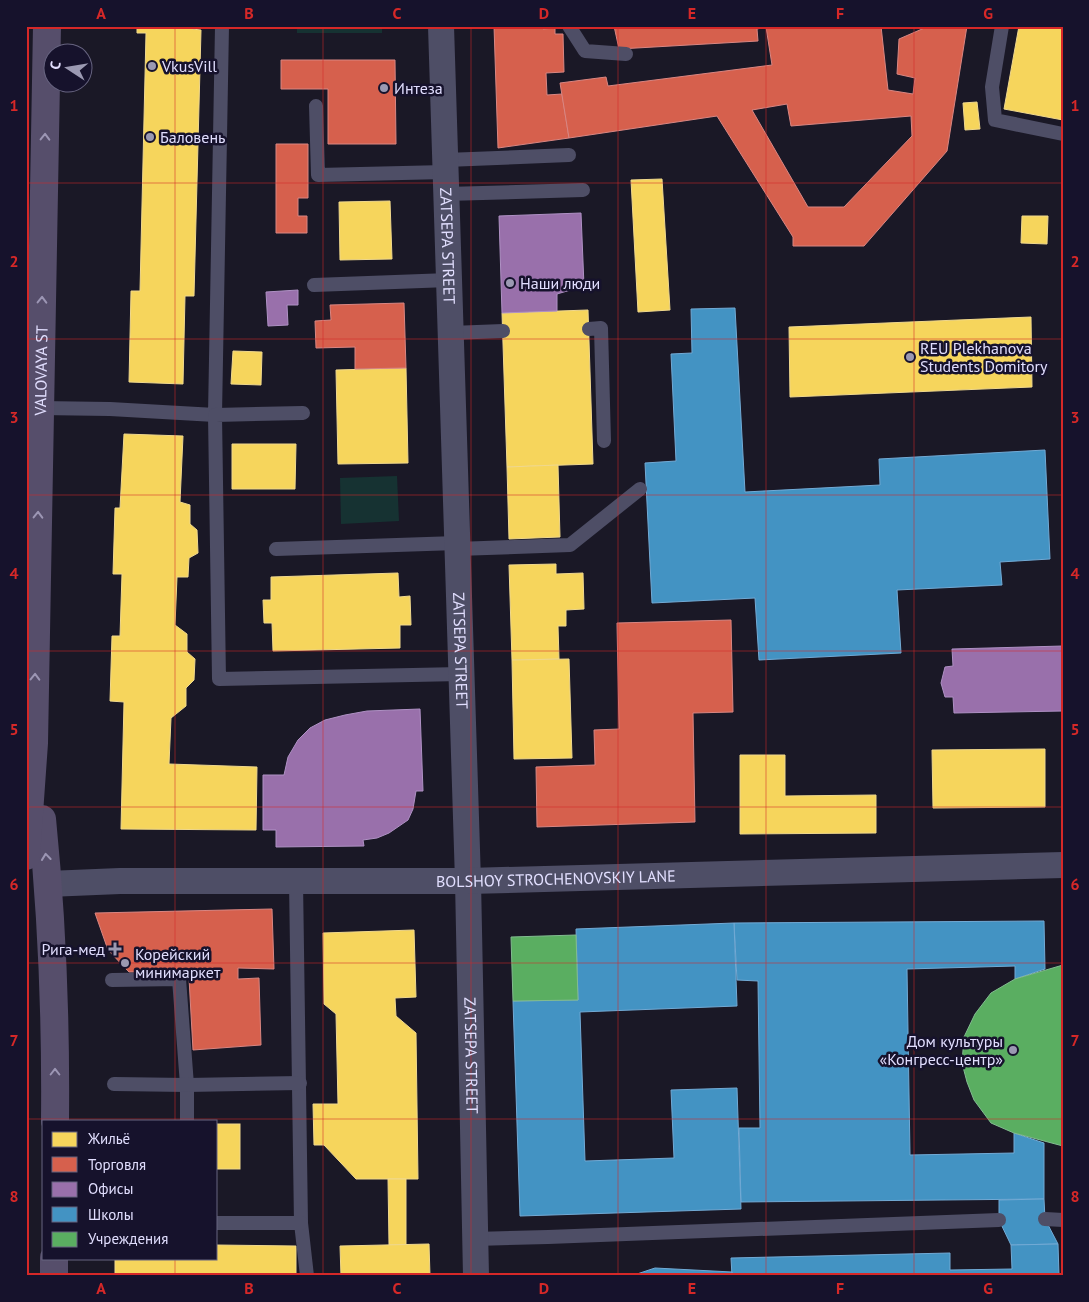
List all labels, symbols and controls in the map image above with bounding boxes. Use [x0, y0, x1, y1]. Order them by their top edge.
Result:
text: A [96, 3, 106, 23]
text: B [244, 3, 254, 23]
text: C [393, 3, 402, 23]
text: D [539, 3, 549, 23]
text: E [688, 3, 696, 23]
text: F [836, 3, 844, 23]
text: G [983, 3, 993, 23]
north arrow [42, 42, 92, 92]
place label: VkusVill [161, 56, 217, 76]
text: С [46, 59, 65, 71]
marker: VkusVill [146, 60, 158, 72]
place label: Интеза [394, 78, 443, 98]
marker: Интеза [378, 82, 390, 94]
text: 1 [9, 95, 19, 115]
text: 1 [1070, 95, 1080, 115]
place label: Баловень [160, 127, 226, 147]
marker: Баловень [144, 131, 156, 143]
one-way arrow [40, 133, 51, 141]
street label: ZATSEPA STREET [436, 187, 460, 305]
text: 2 [9, 251, 19, 271]
text: 2 [1070, 251, 1080, 271]
place label: Наши люди [520, 273, 600, 293]
marker: Наши люди [504, 277, 516, 289]
one-way arrow [37, 295, 48, 303]
street label: VALOVAYA ST [30, 325, 52, 417]
place label: REU Plekhanova Students Domitory [920, 338, 1048, 376]
marker: REU Plekhanova Students Domitory [904, 351, 916, 363]
text: 3 [9, 407, 19, 427]
text: 3 [1070, 407, 1080, 427]
one-way arrow [33, 510, 44, 518]
text: 4 [9, 563, 19, 583]
text: 4 [1070, 563, 1080, 583]
street label: ZATSEPA STREET [449, 592, 473, 709]
one-way arrow [30, 673, 40, 680]
text: 5 [9, 719, 19, 739]
text: 5 [1070, 719, 1080, 739]
one-way arrow [41, 853, 52, 861]
street label: BOLSHOY STROCHENOVSKIY LANE [436, 865, 676, 891]
text: 6 [9, 874, 19, 894]
text: 6 [1070, 874, 1080, 894]
place label: Рига-мед [42, 939, 105, 959]
marker: Рига-мед [109, 943, 121, 955]
place label: Корейский минимаркет [135, 944, 221, 982]
marker: Корейский минимаркет [119, 957, 131, 969]
street label: ZATSEPA STREET [460, 997, 483, 1114]
text: 7 [9, 1030, 19, 1050]
text: 7 [1070, 1030, 1080, 1050]
place label: Дом культуры «Конгресс-центр» [880, 1031, 1003, 1069]
marker: Дом культуры «Конгресс-центр» [1007, 1044, 1019, 1056]
one-way arrow [50, 1068, 60, 1076]
legend [42, 1120, 218, 1260]
text: Жильё [87, 1129, 130, 1148]
text: Торговля [88, 1155, 146, 1174]
text: Офисы [88, 1179, 133, 1198]
text: 8 [9, 1186, 19, 1206]
text: 8 [1070, 1186, 1080, 1206]
text: Школы [88, 1205, 134, 1224]
text: Учреждения [88, 1229, 168, 1248]
text: A [96, 1278, 106, 1298]
text: B [244, 1278, 254, 1298]
text: C [393, 1278, 402, 1298]
text: D [539, 1278, 549, 1298]
text: E [688, 1278, 696, 1298]
text: F [836, 1278, 844, 1298]
text: G [983, 1278, 993, 1298]

